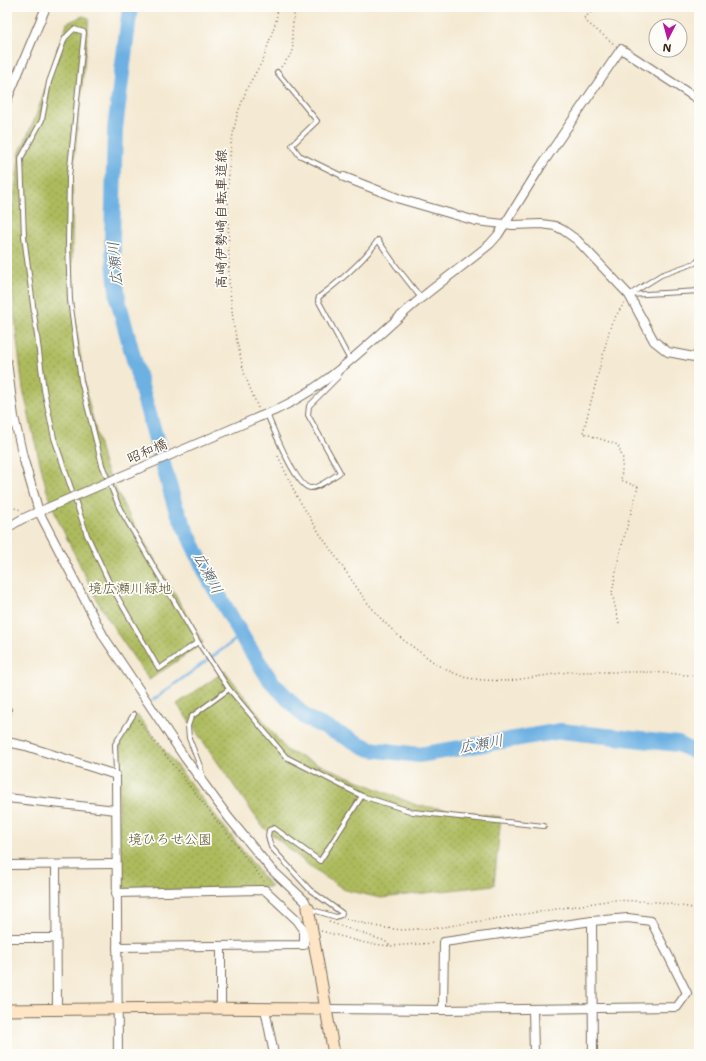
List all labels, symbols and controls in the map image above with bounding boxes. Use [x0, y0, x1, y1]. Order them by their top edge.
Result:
north arrow [648, 18, 688, 58]
text: N [662, 40, 672, 55]
street label: 高崎伊勢崎自転車道線 [212, 149, 230, 289]
water label: 広瀬川 [103, 241, 127, 287]
street label: 昭和橋 [124, 435, 170, 467]
water label: 広瀬川 [189, 548, 227, 598]
park label: 境広瀬川緑地 [88, 579, 172, 597]
water label: 広瀬川 [457, 730, 505, 758]
park label: 境ひろせ公園 [128, 830, 212, 848]

